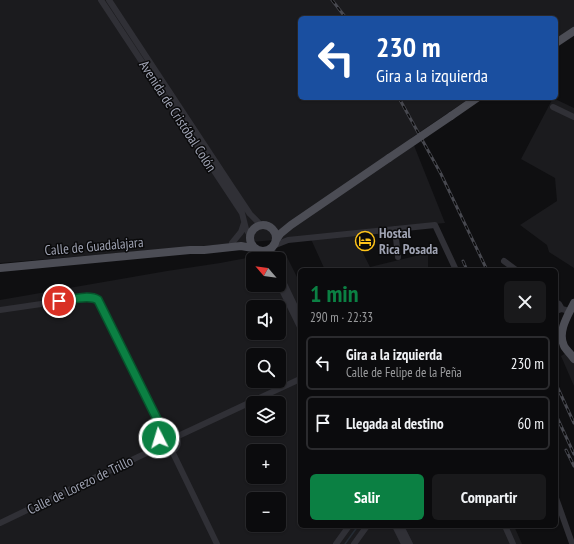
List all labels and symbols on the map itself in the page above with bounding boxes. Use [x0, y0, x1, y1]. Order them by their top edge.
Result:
street label: Avenida de Cristóbal Colón [135, 57, 221, 175]
place label: Hostal Rica Posada [379, 224, 438, 258]
hotel icon: Hostal Rica Posada [354, 230, 376, 252]
street label: Calle de Guadalajara [44, 233, 144, 259]
north arrow [246, 252, 286, 292]
pin [42, 284, 76, 318]
position arrow [138, 417, 180, 459]
street label: Calle de Lorezo de Trillo [24, 452, 136, 518]

